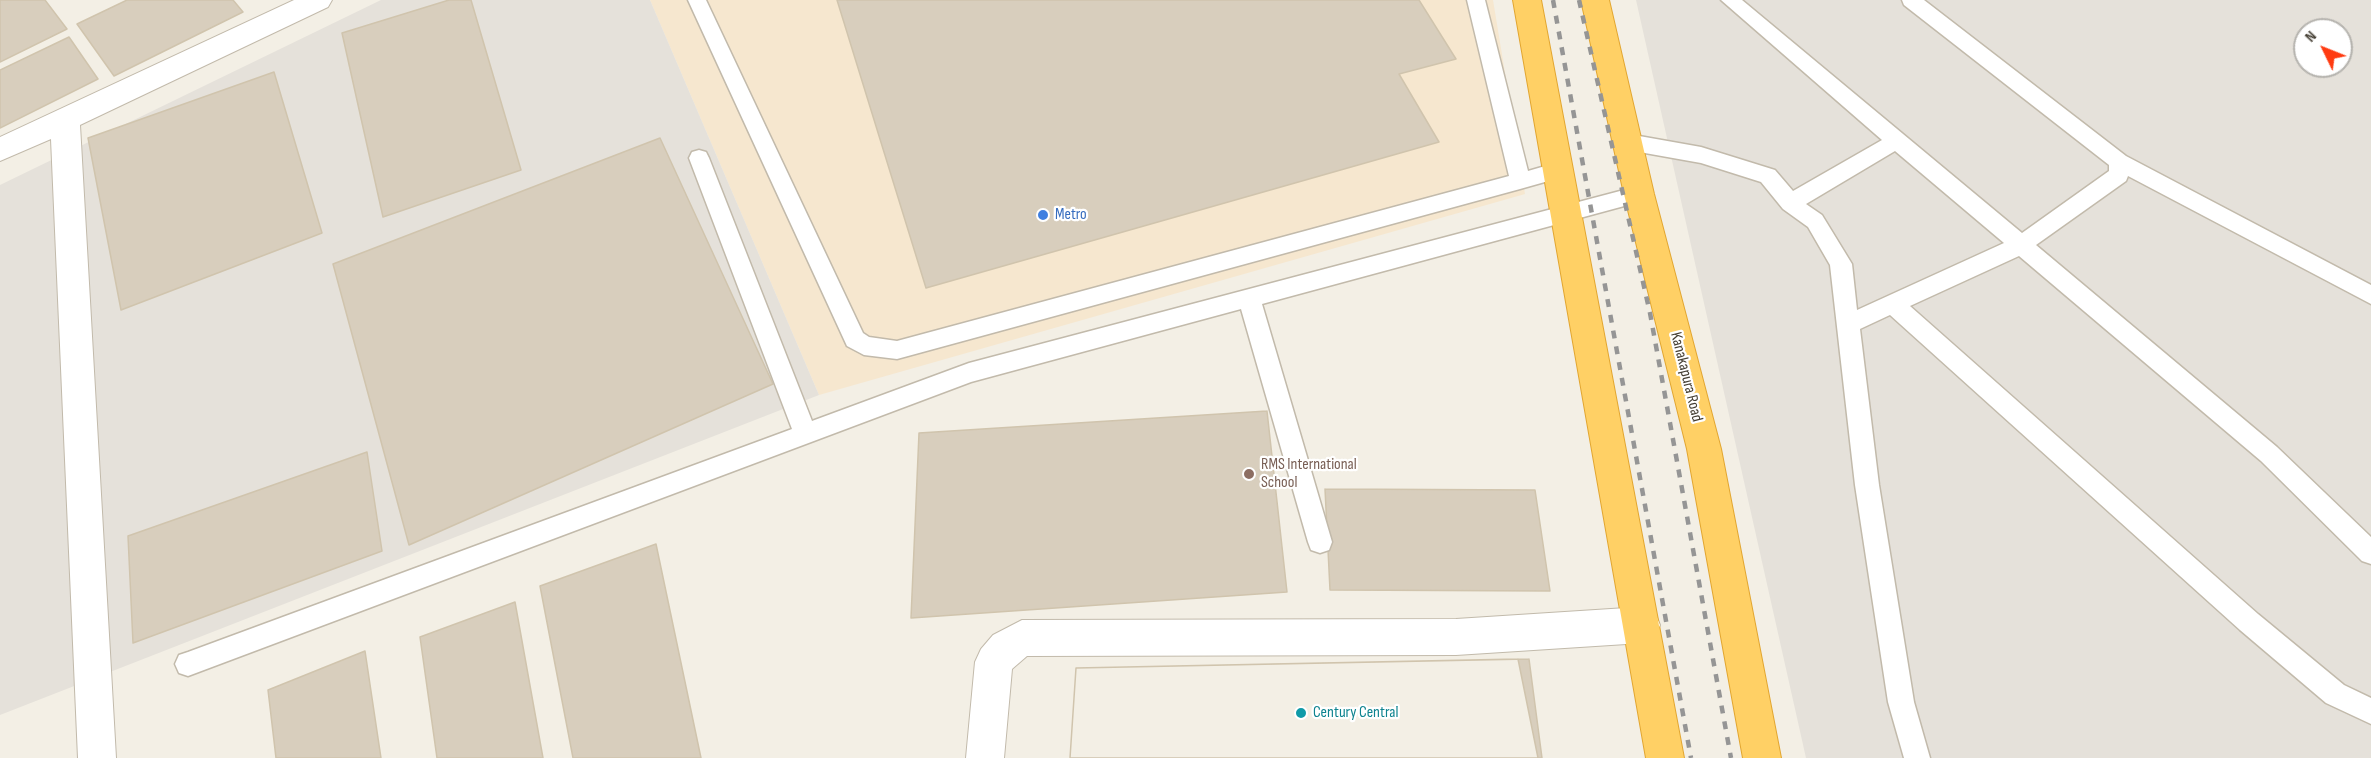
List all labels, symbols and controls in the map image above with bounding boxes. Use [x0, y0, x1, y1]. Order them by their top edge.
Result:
north arrow [2293, 18, 2353, 78]
text: N [2301, 27, 2321, 46]
place label: Metro [1055, 205, 1087, 225]
marker: Metro [1036, 208, 1050, 222]
street label: Kanakapura Road [1666, 330, 1706, 424]
place label: RMS International School [1261, 455, 1357, 493]
marker: RMS International School [1242, 467, 1256, 481]
place label: Century Central [1313, 703, 1398, 723]
marker: Century Central [1294, 706, 1308, 720]

